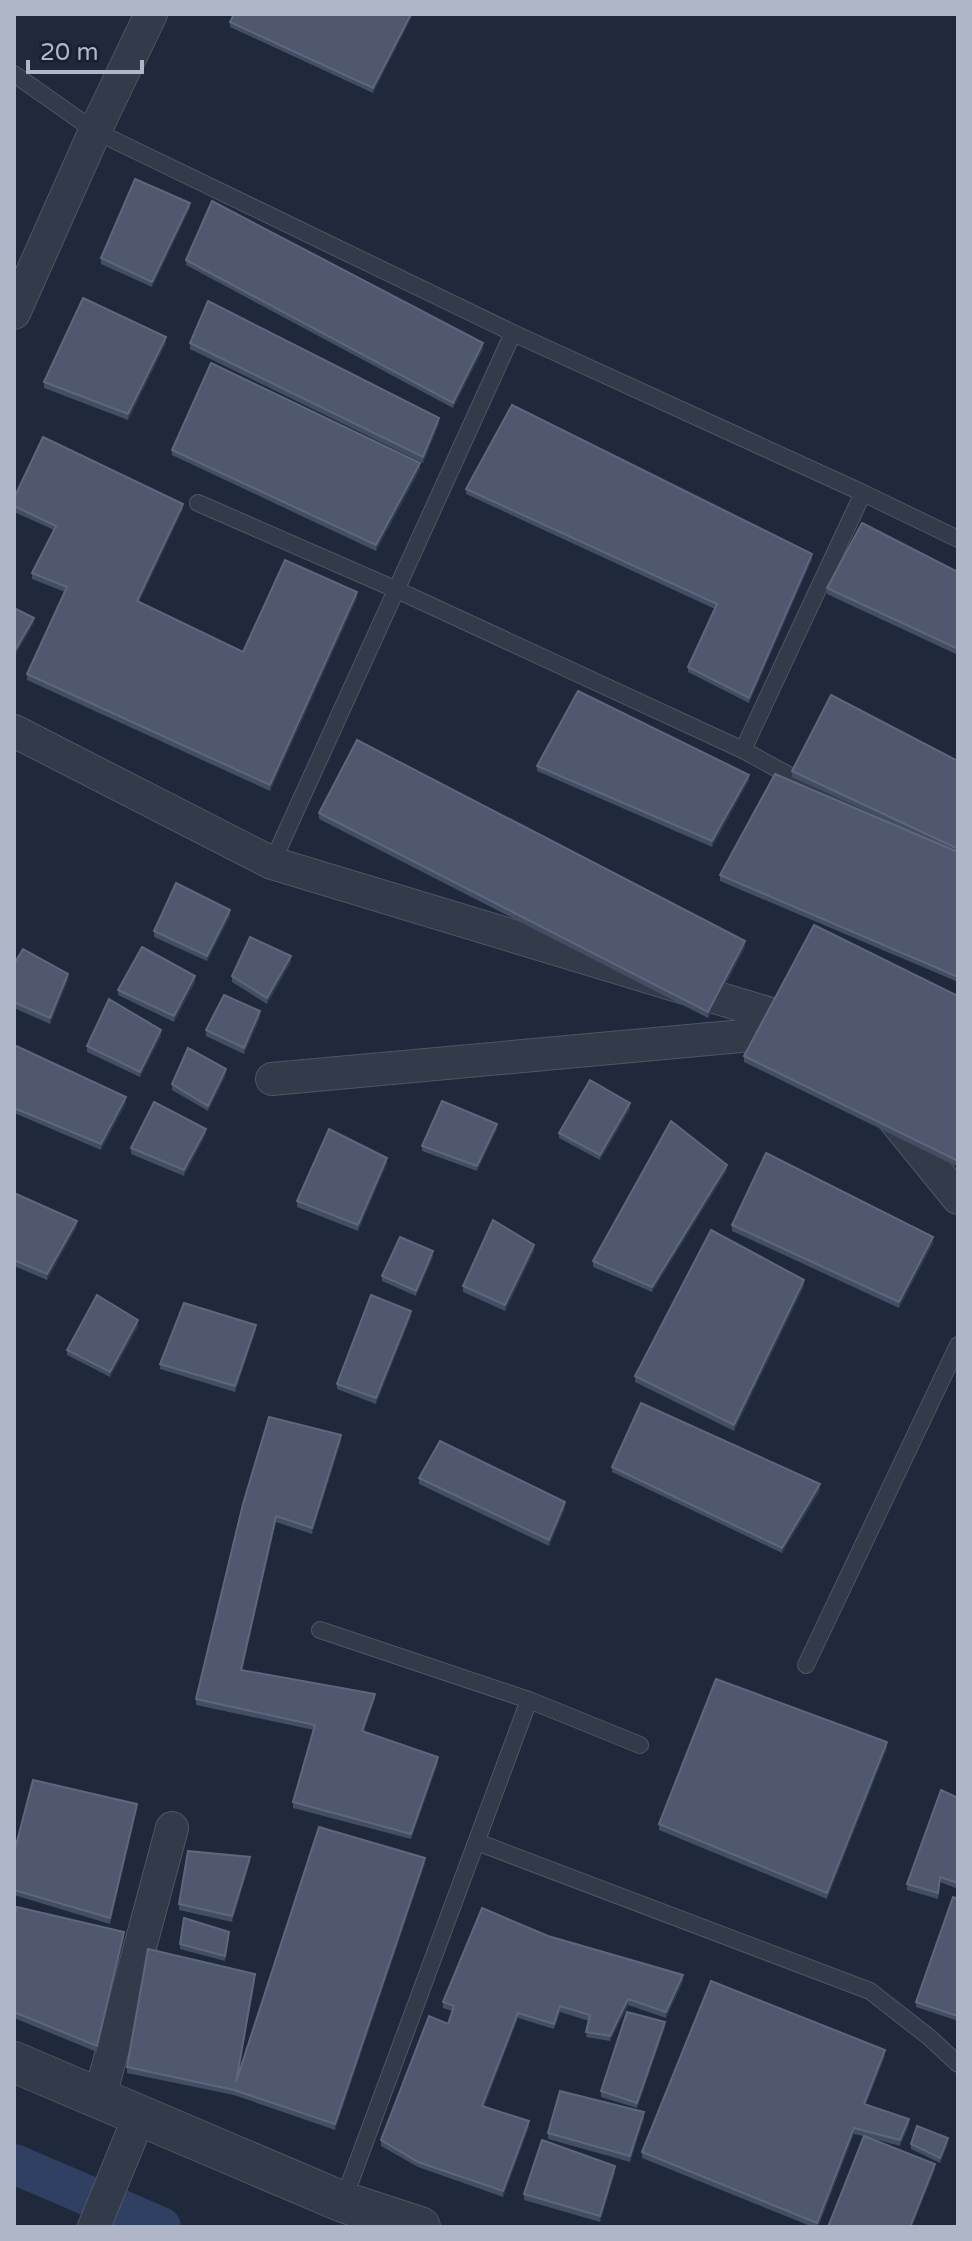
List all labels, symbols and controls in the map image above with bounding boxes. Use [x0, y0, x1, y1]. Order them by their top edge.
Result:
scale bar [28, 24, 142, 74]
text: 20 m [40, 38, 98, 67]

